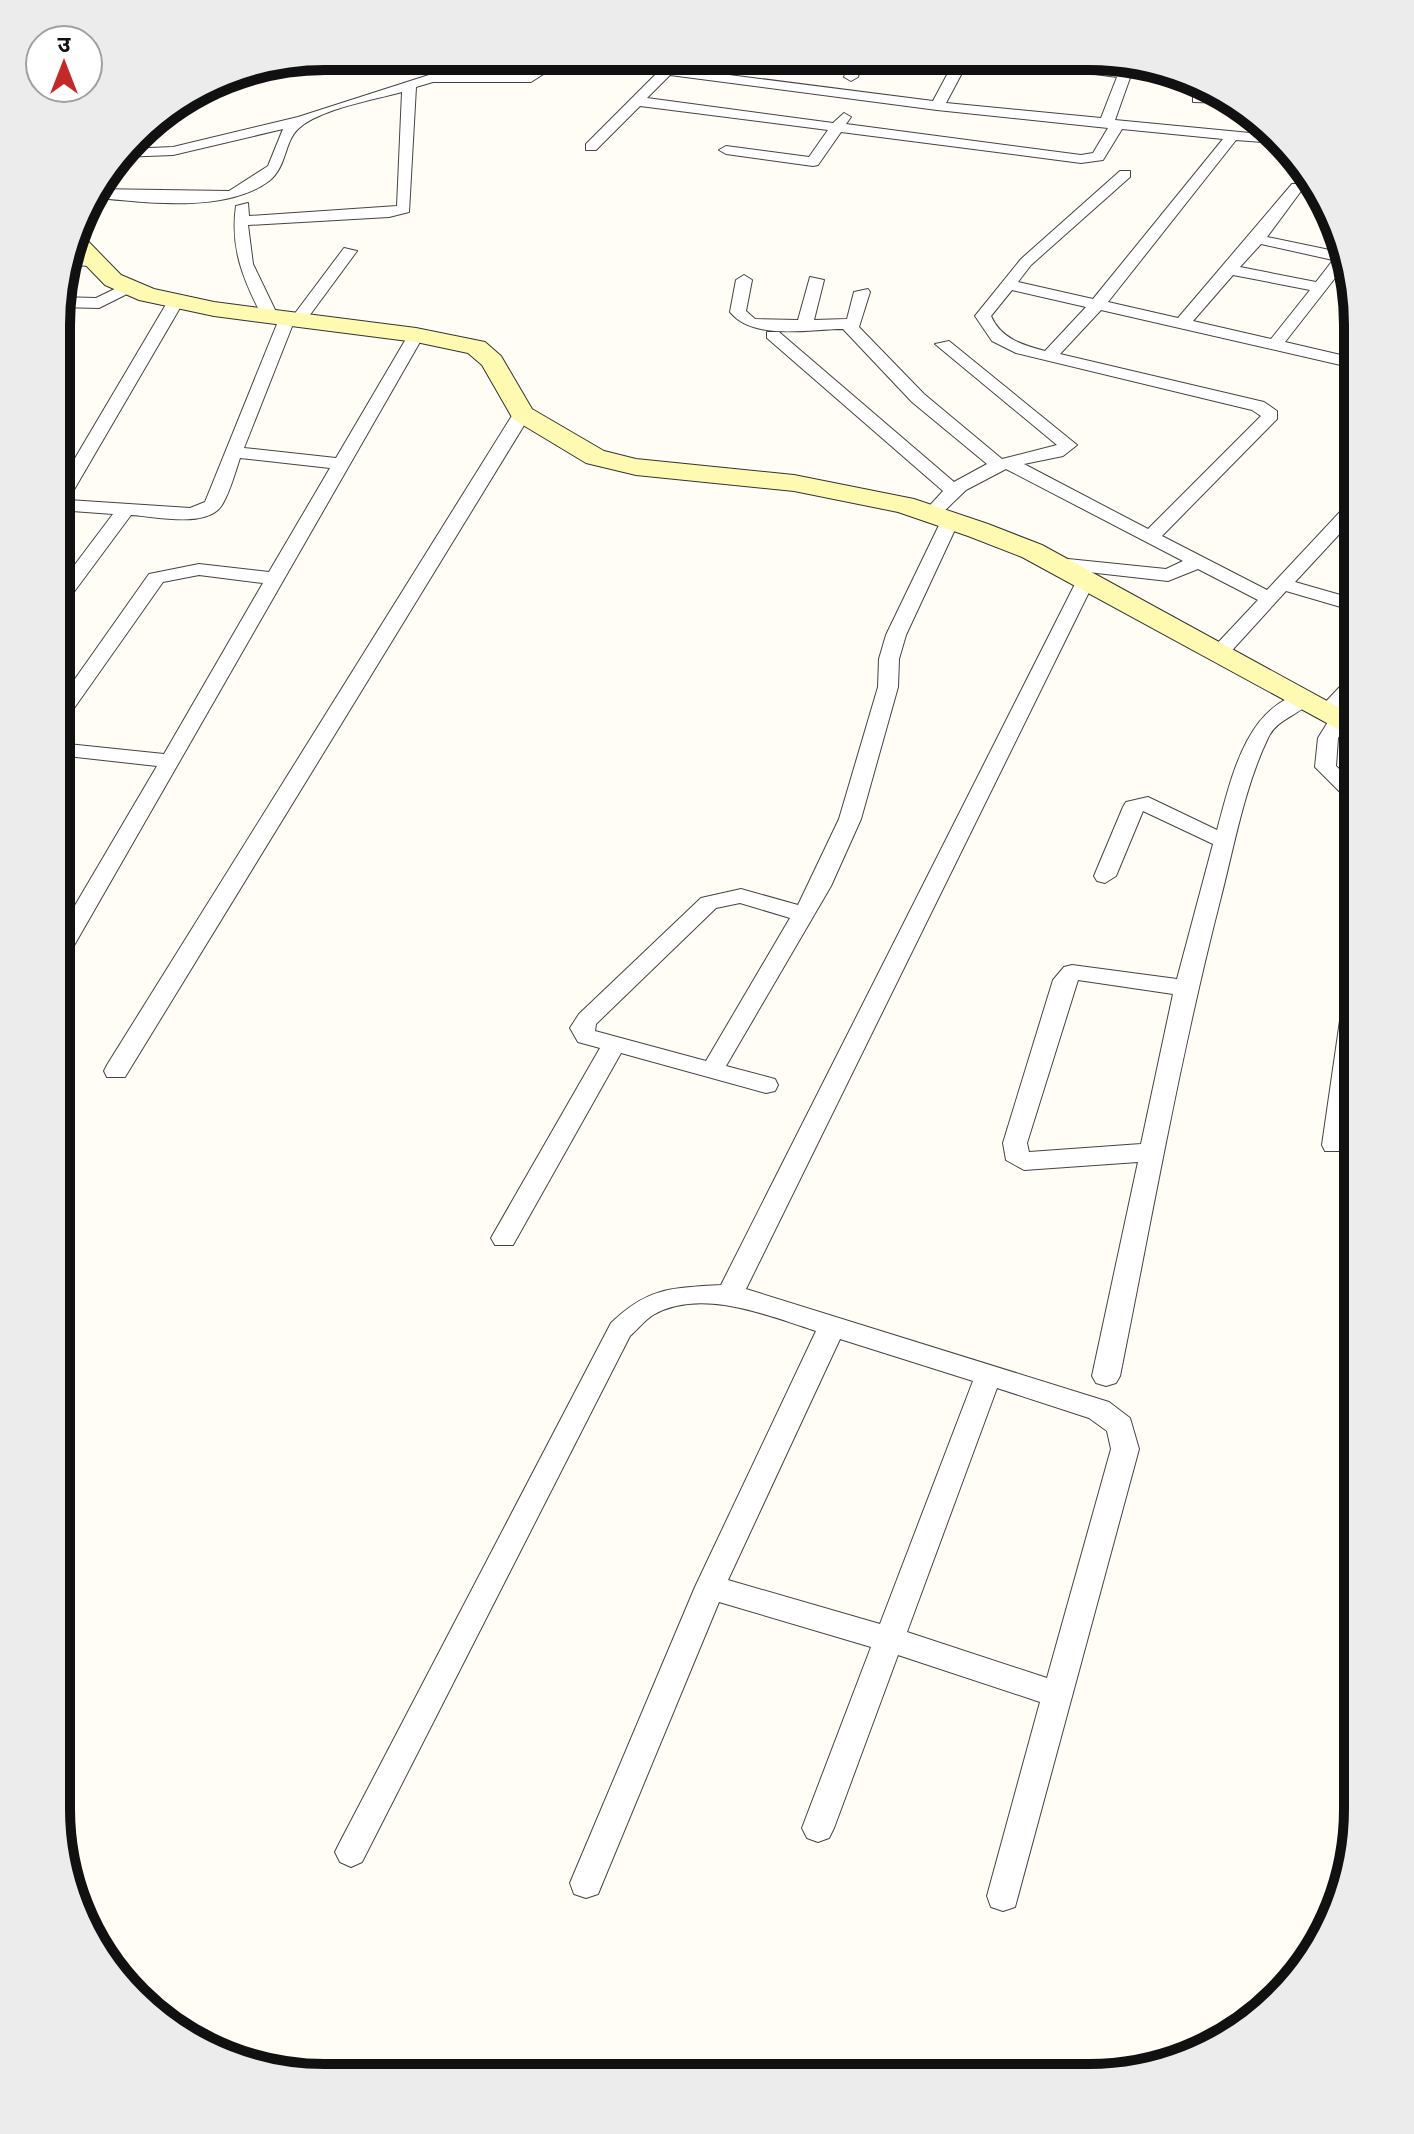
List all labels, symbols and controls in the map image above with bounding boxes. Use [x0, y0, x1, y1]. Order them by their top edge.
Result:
north arrow [24, 24, 104, 104]
text: उ [58, 32, 72, 57]

